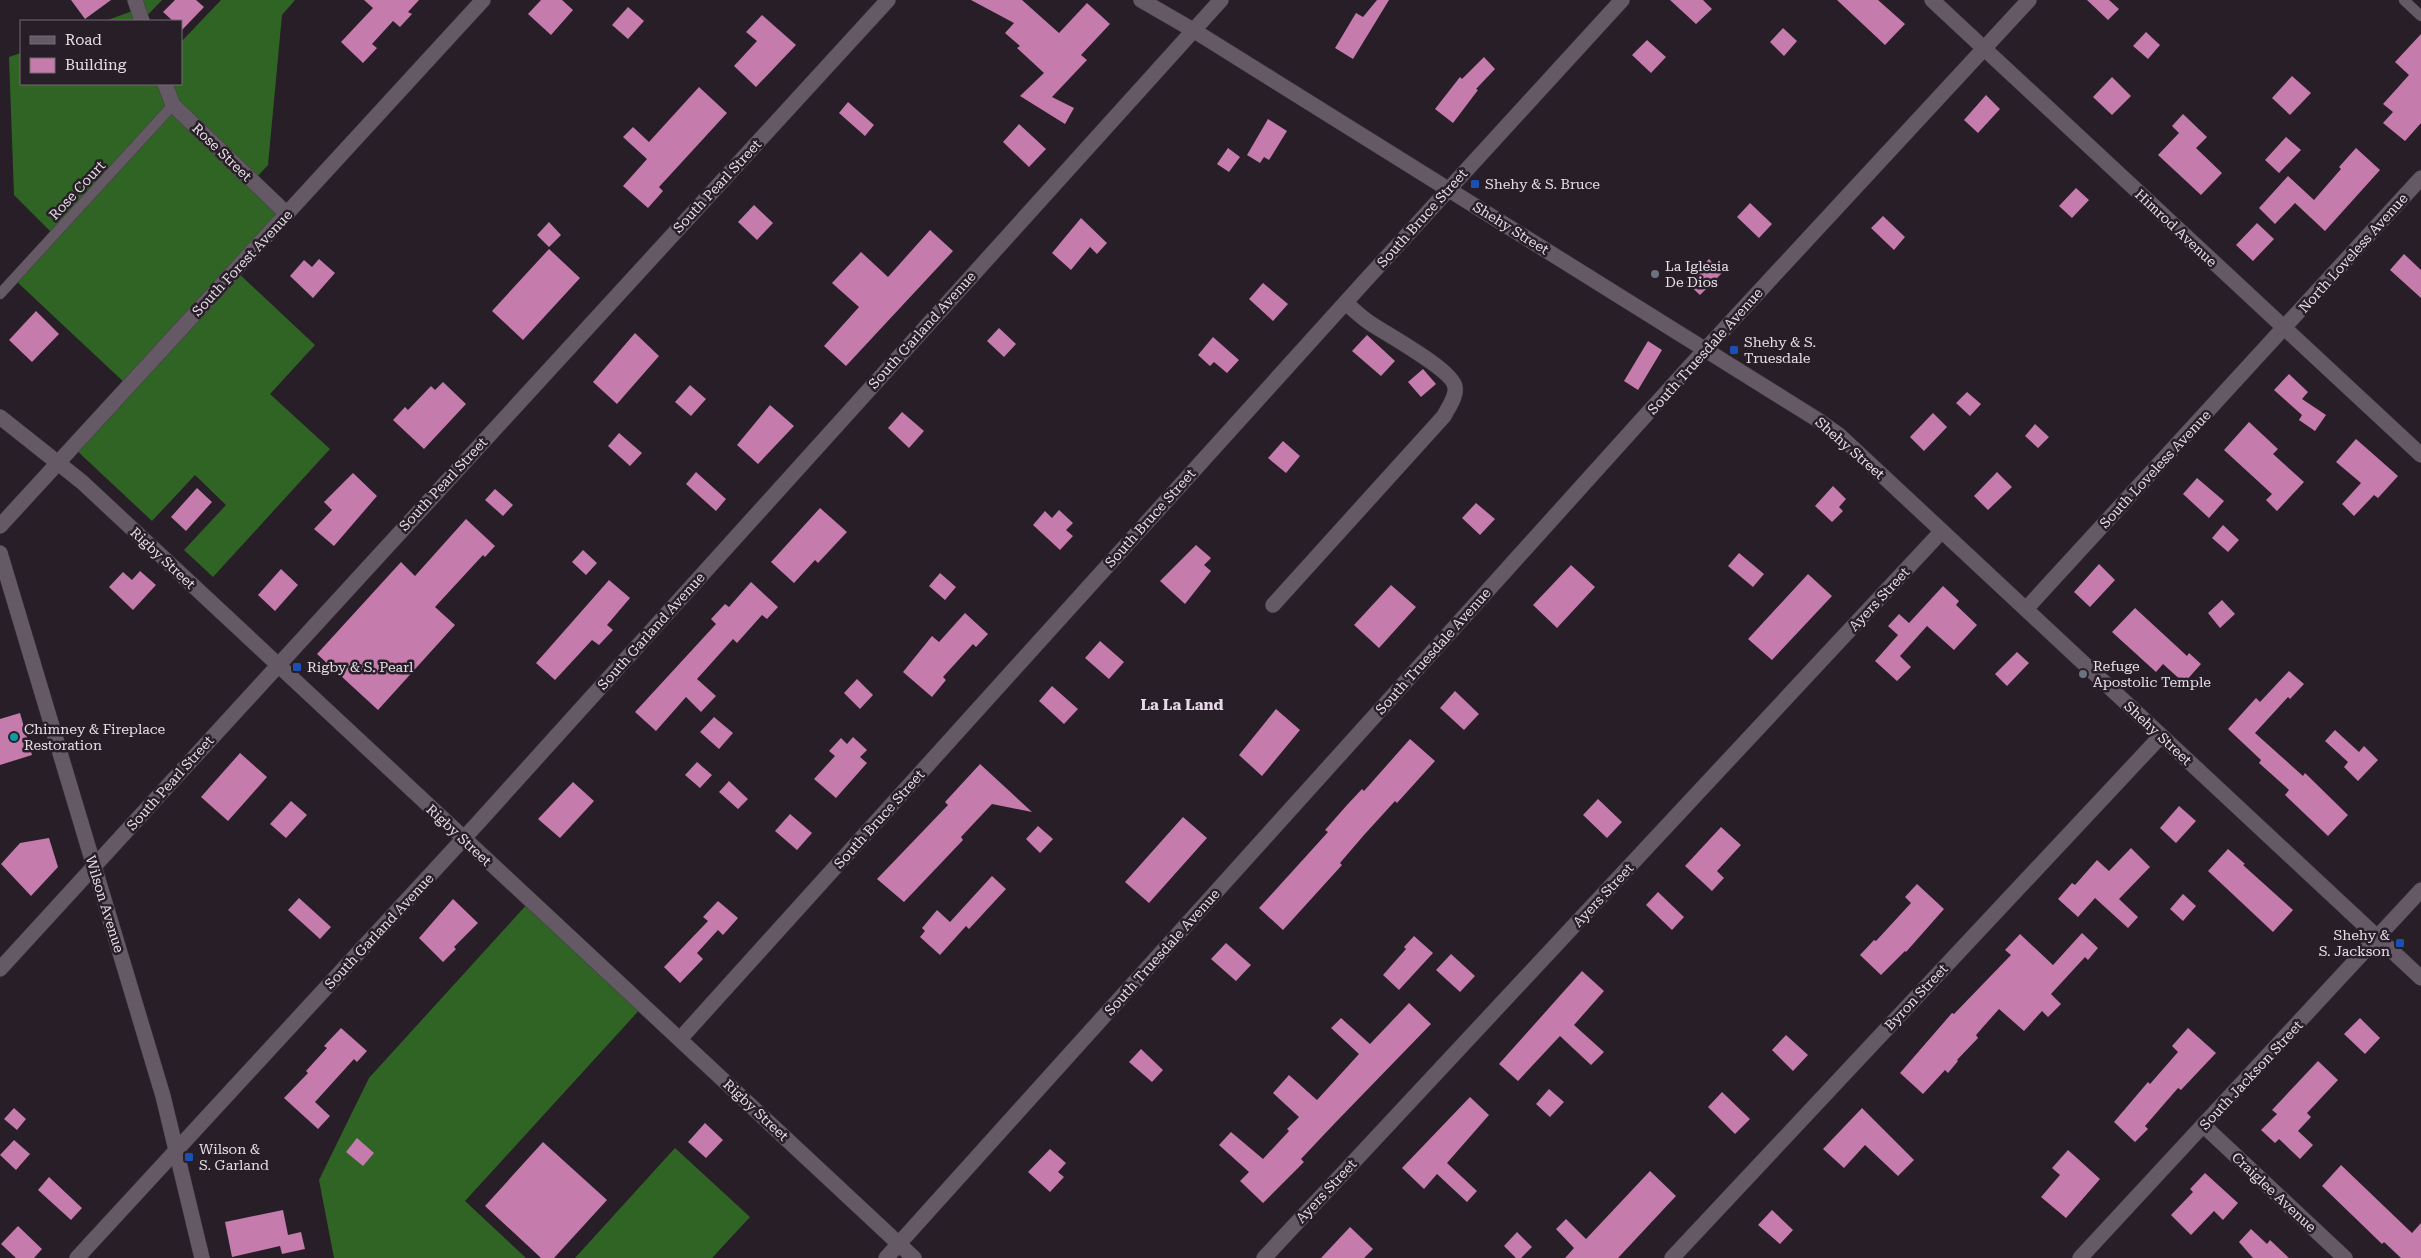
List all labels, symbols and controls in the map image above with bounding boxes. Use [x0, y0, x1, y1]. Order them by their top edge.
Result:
legend [20, 20, 182, 85]
text: Road [65, 31, 102, 49]
text: Building [65, 56, 127, 74]
street label: Rose Street [189, 120, 255, 184]
street label: South Pearl Street [670, 136, 764, 236]
street label: Rose Court [46, 157, 108, 223]
street label: South Bruce Street [1374, 165, 1470, 271]
place label: Shehy & S. Bruce [1485, 176, 1600, 192]
marker: Shehy & S. Bruce [1469, 178, 1481, 190]
street label: Himrod Avenue [2132, 186, 2220, 270]
street label: North Loveless Avenue [2295, 190, 2411, 316]
street label: Shehy Street [1470, 198, 1552, 258]
street label: South Forest Avenue [189, 206, 296, 319]
place label: La Iglesia De Dios [1665, 258, 1729, 290]
street label: South Garland Avenue [865, 268, 979, 392]
marker: La Iglesia De Dios [1649, 268, 1661, 280]
street label: South Truesdale Avenue [1644, 284, 1766, 417]
place label: Shehy & S. Truesdale [1744, 334, 1816, 366]
marker: Shehy & S. Truesdale [1728, 344, 1740, 356]
street label: South Loveless Avenue [2096, 406, 2214, 531]
street label: Shehy Street [1812, 414, 1888, 482]
street label: South Pearl Street [396, 434, 490, 534]
street label: South Bruce Street [1102, 465, 1198, 571]
street label: Rigby Street [127, 524, 199, 592]
street label: Ayers Street [1845, 564, 1913, 634]
street label: South Garland Avenue [594, 569, 708, 693]
street label: South Truesdale Avenue [1372, 584, 1494, 717]
place label: Refuge Apostolic Temple [2093, 658, 2211, 690]
place label: Rigby & S. Pearl [307, 659, 414, 675]
marker: Rigby & S. Pearl [291, 661, 303, 673]
marker: Refuge Apostolic Temple [2077, 668, 2089, 680]
district label: La La Land [1140, 696, 1224, 714]
street label: Shehy Street [2121, 698, 2195, 768]
place label: Chimney & Fireplace Restoration [24, 721, 166, 753]
marker: Chimney & Fireplace Restoration [8, 731, 20, 743]
street label: South Pearl Street [123, 732, 217, 834]
street label: South Bruce Street [831, 766, 927, 872]
street label: Rigby Street [423, 801, 495, 869]
street label: Wilson Avenue [83, 853, 127, 955]
street label: Ayers Street [1569, 860, 1637, 930]
street label: South Garland Avenue [321, 870, 437, 992]
street label: South Truesdale Avenue [1101, 885, 1223, 1018]
place label: Shehy & S. Jackson [2319, 927, 2390, 959]
marker: Shehy & S. Jackson [2394, 937, 2406, 949]
street label: Byron Street [1881, 961, 1951, 1033]
street label: South Jackson Street [2196, 1017, 2306, 1133]
street label: Rigby Street [720, 1076, 792, 1144]
place label: Wilson & S. Garland [199, 1141, 269, 1173]
street label: Craiglee Avenue [2229, 1149, 2320, 1235]
marker: Wilson & S. Garland [183, 1151, 195, 1163]
street label: Ayers Street [1292, 1156, 1360, 1226]

